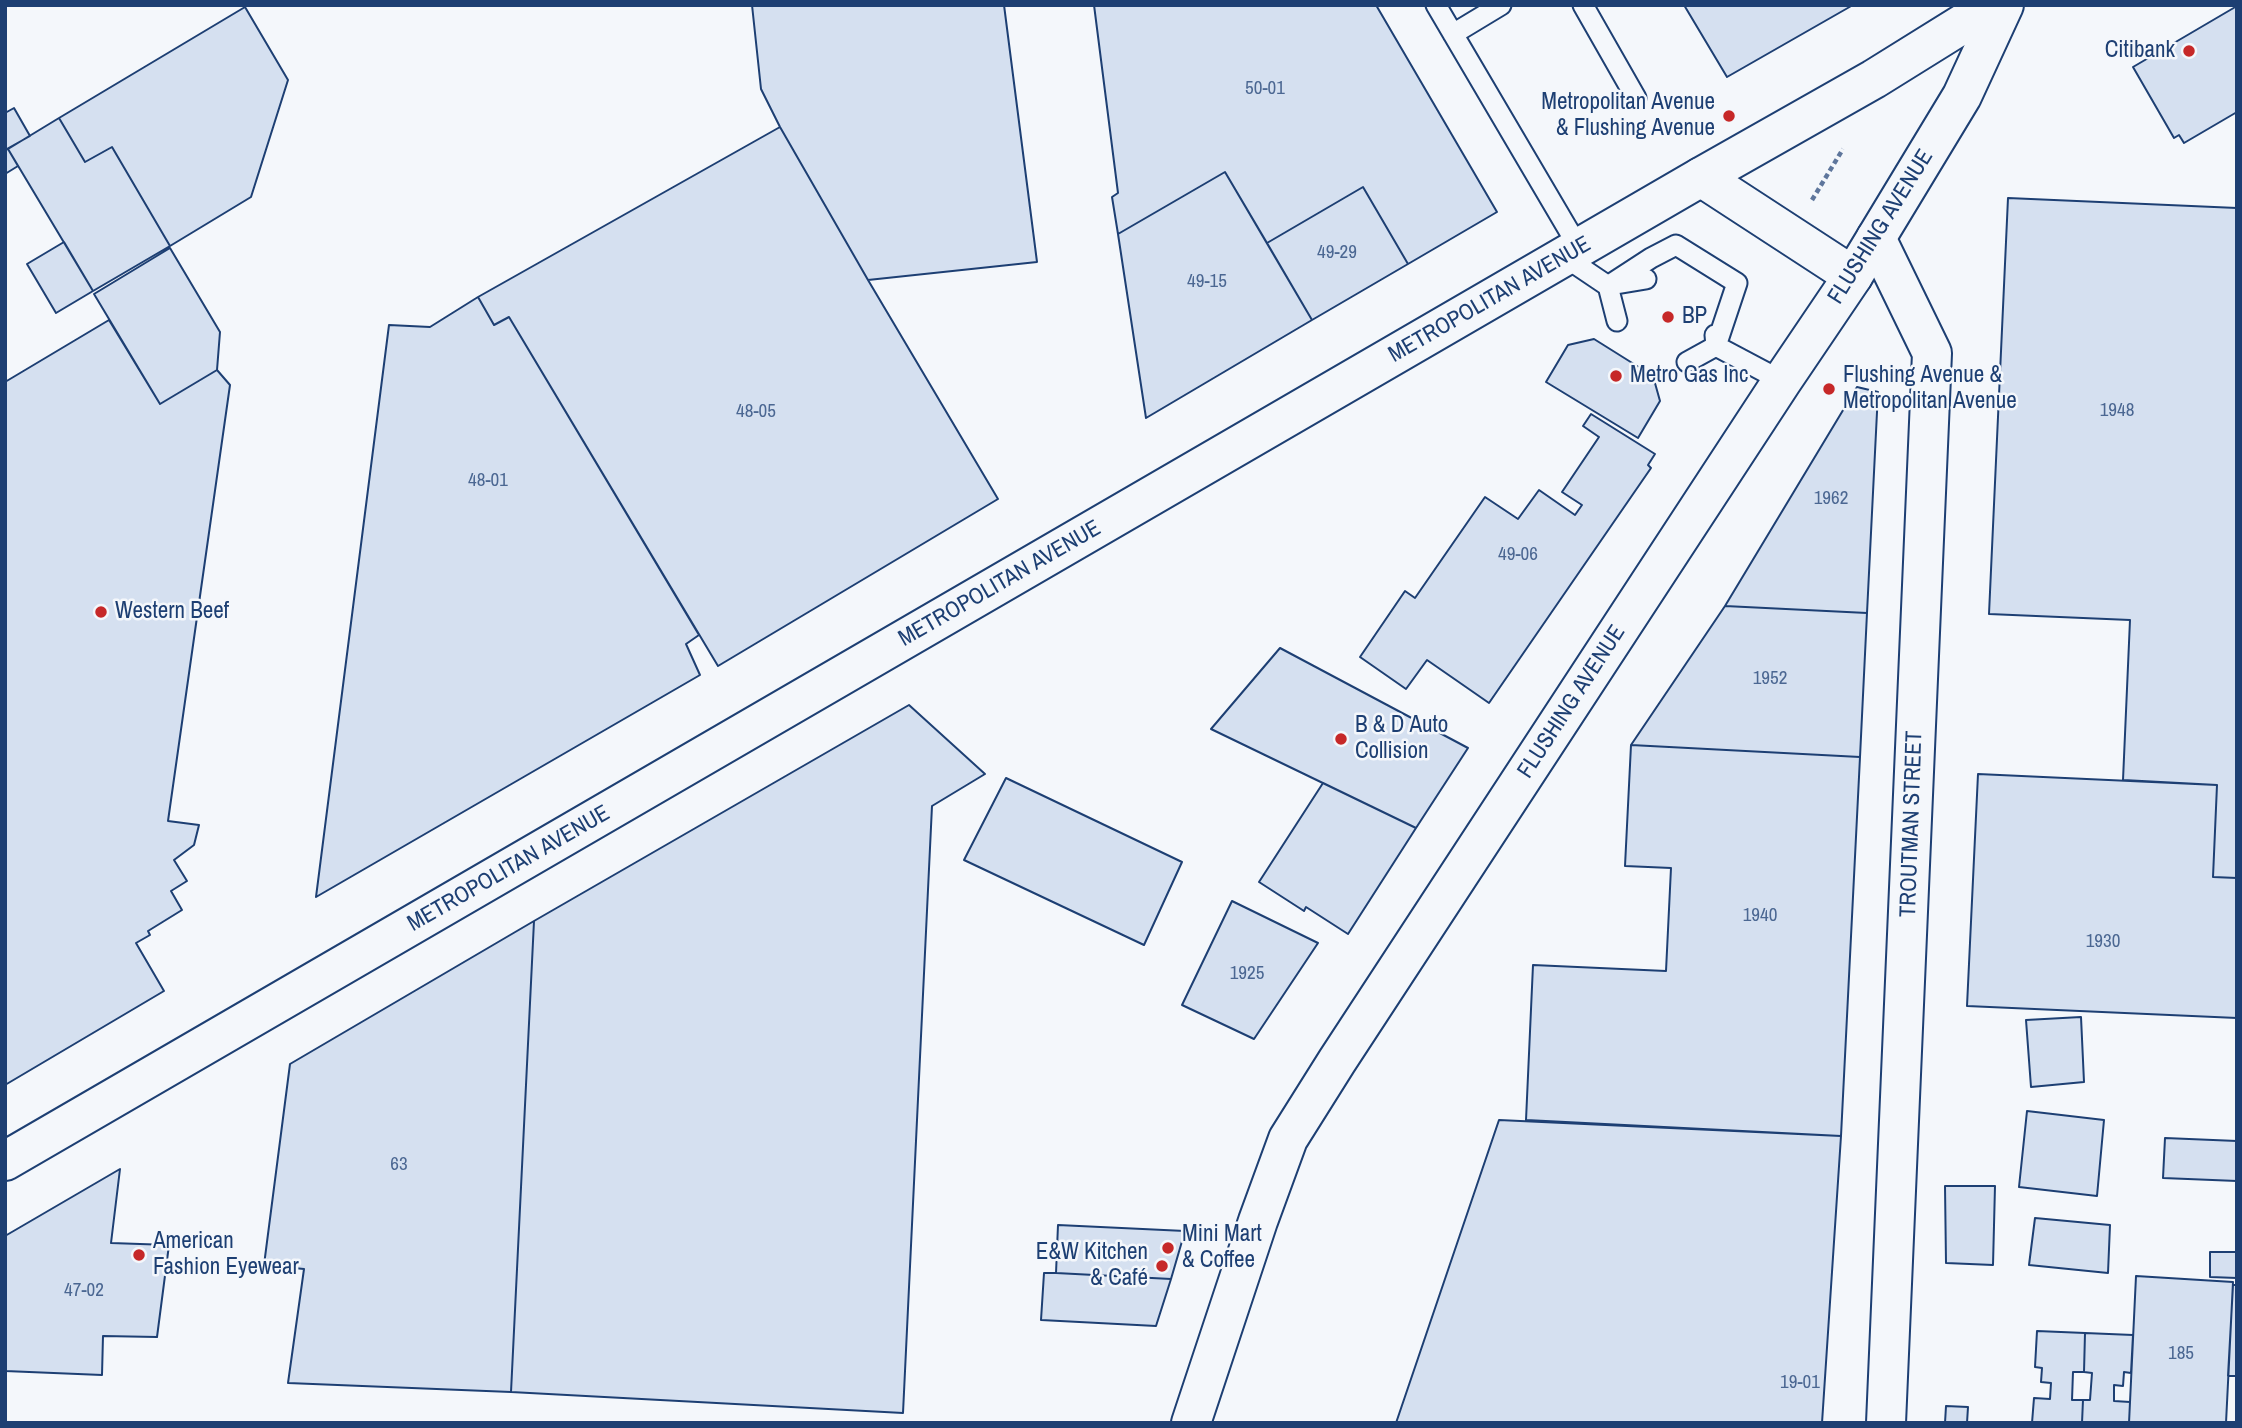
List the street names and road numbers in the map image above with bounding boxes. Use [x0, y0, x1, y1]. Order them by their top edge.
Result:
street label: FLUSHING AVENUE [1822, 145, 1940, 309]
street label: METROPOLITAN AVENUE [1384, 231, 1596, 369]
street label: METROPOLITAN AVENUE [894, 515, 1106, 653]
street label: FLUSHING AVENUE [1512, 620, 1632, 784]
street label: TROUTMAN STREET [1895, 730, 1929, 918]
street label: METROPOLITAN AVENUE [403, 800, 615, 938]

